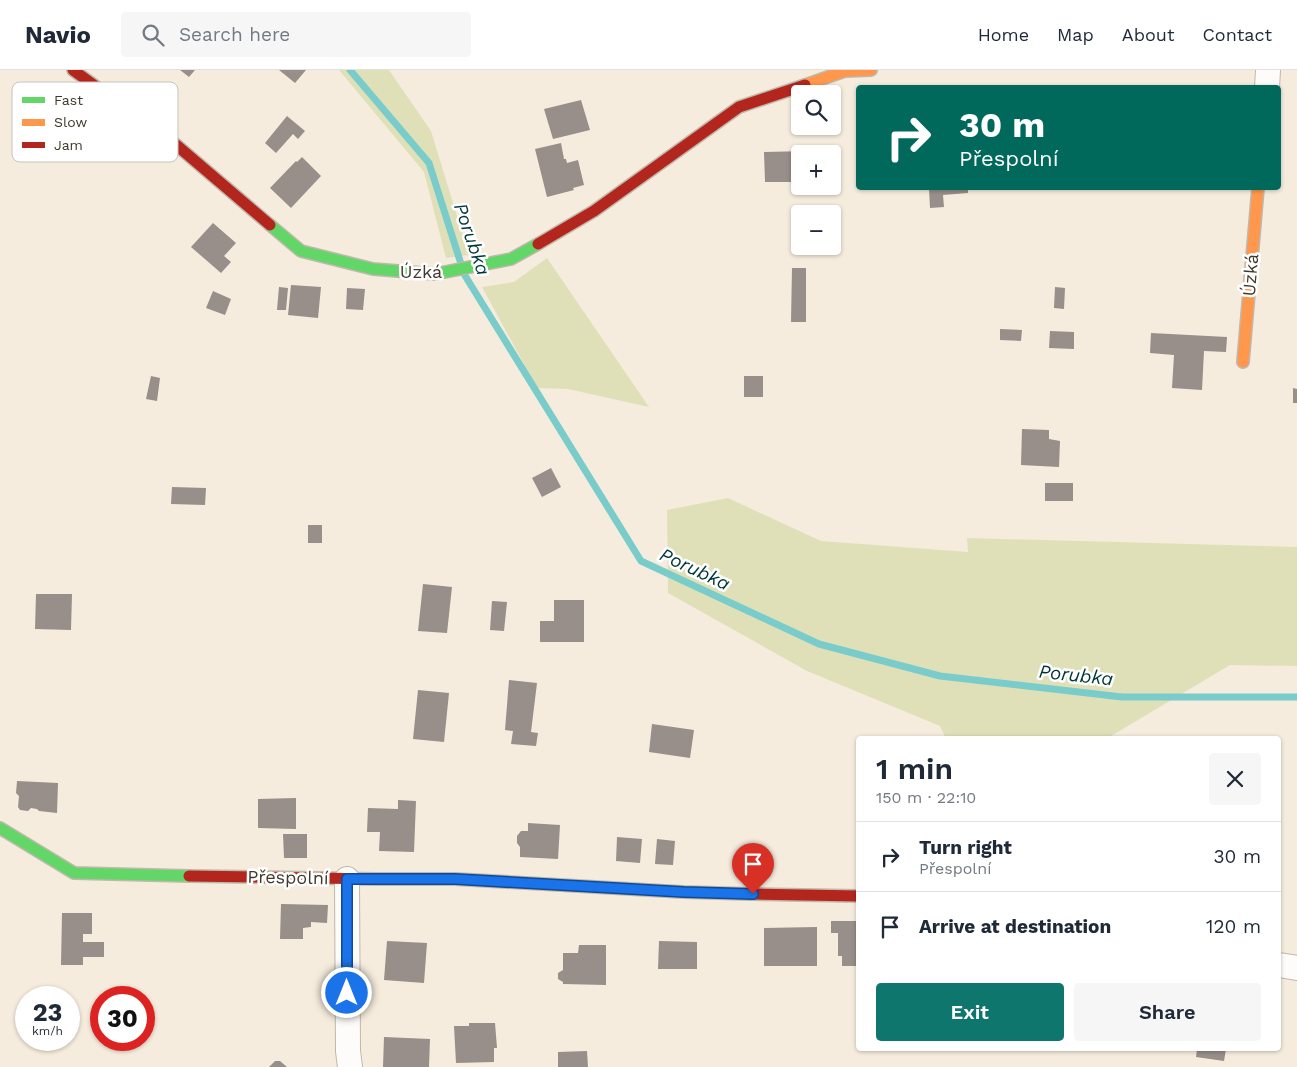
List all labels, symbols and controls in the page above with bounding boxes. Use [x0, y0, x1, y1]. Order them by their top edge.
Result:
search box [121, 12, 471, 57]
text: Navio [25, 21, 91, 49]
icon: search [139, 21, 167, 49]
text: Search here [179, 23, 290, 46]
text: Home [978, 24, 1029, 45]
text: Map [1057, 24, 1094, 45]
text: About [1122, 24, 1174, 45]
text: Contact [1202, 24, 1272, 45]
legend [12, 82, 178, 162]
map controls [791, 85, 841, 255]
button: search [791, 85, 841, 135]
text: Fast [54, 92, 83, 108]
text: 30 m [959, 104, 1045, 146]
icon: right [876, 105, 941, 170]
text: Slow [54, 114, 87, 130]
text: Jam [54, 137, 83, 153]
button: + [791, 145, 841, 195]
text: Přespolní [959, 146, 1059, 171]
water label: Porubka [449, 200, 495, 278]
button: − [791, 205, 841, 255]
street label: Úzká [1238, 253, 1262, 297]
street label: Úzká [400, 261, 442, 282]
water label: Porubka [656, 543, 734, 595]
water label: Porubka [1038, 660, 1115, 690]
text: 1 min [876, 751, 953, 786]
button: close [1209, 753, 1261, 805]
text: 150 m · 22:10 [876, 788, 976, 807]
text: Turn right [919, 836, 1012, 859]
pin [732, 843, 774, 894]
icon: right [876, 843, 904, 871]
text: 30 m [1214, 845, 1261, 868]
icon: arrive [739, 850, 767, 878]
text: Přespolní [919, 859, 991, 878]
street label: Přespolní [247, 866, 329, 888]
icon: arrive [876, 913, 904, 941]
text: Arrive at destination [919, 915, 1111, 938]
text: 120 m [1206, 915, 1261, 938]
position arrow [320, 966, 372, 1018]
button: Exit [876, 983, 1064, 1041]
button: Share [1074, 983, 1261, 1041]
speed limit sign: 30 [90, 986, 155, 1051]
text: 23 [33, 998, 62, 1027]
text: km/h [32, 1024, 63, 1038]

